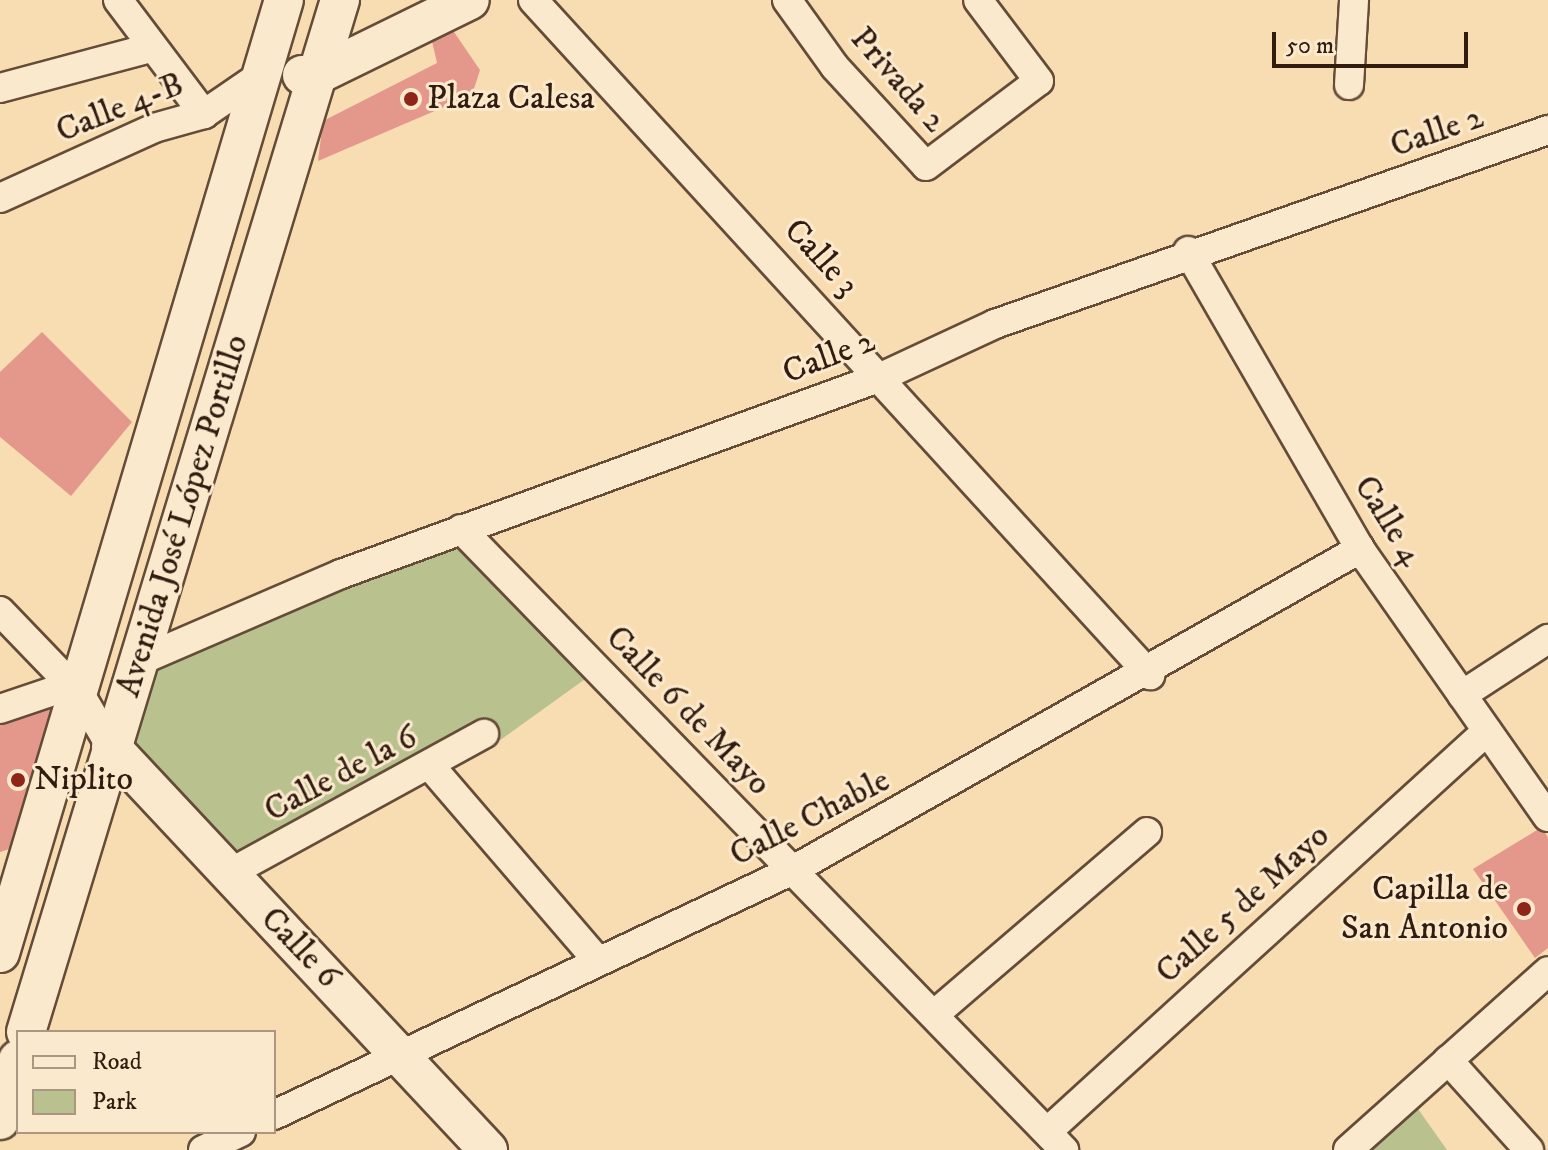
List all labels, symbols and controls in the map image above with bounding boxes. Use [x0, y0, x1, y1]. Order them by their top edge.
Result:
scale bar [1276, 16, 1472, 66]
street label: Privada 2 [841, 19, 955, 141]
text: 50 m [1286, 31, 1334, 61]
street label: Calle 4-B [50, 64, 190, 152]
place label: Plaza Calesa [427, 79, 595, 119]
marker: Plaza Calesa [402, 90, 420, 108]
street label: Calle 2 [1385, 97, 1489, 167]
street label: Calle 3 [775, 211, 867, 305]
street label: Calle 2 [777, 321, 881, 393]
street label: Avenida José López Portillo [108, 330, 258, 702]
street label: Calle 4 [1345, 469, 1431, 573]
street label: Calle 6 de Mayo [597, 618, 779, 804]
street label: Calle de la 6 [258, 717, 424, 831]
place label: Niplito [34, 760, 133, 800]
street label: Calle Chable [723, 760, 897, 876]
marker: Niplito [9, 771, 27, 789]
street label: Calle 5 de Mayo [1148, 816, 1338, 992]
place label: Capilla de San Antonio [1341, 869, 1508, 948]
street label: Calle 6 [252, 899, 348, 997]
marker: Capilla de San Antonio [1515, 900, 1533, 918]
legend [16, 1030, 276, 1134]
text: Road [92, 1047, 142, 1077]
text: Park [92, 1087, 137, 1117]

